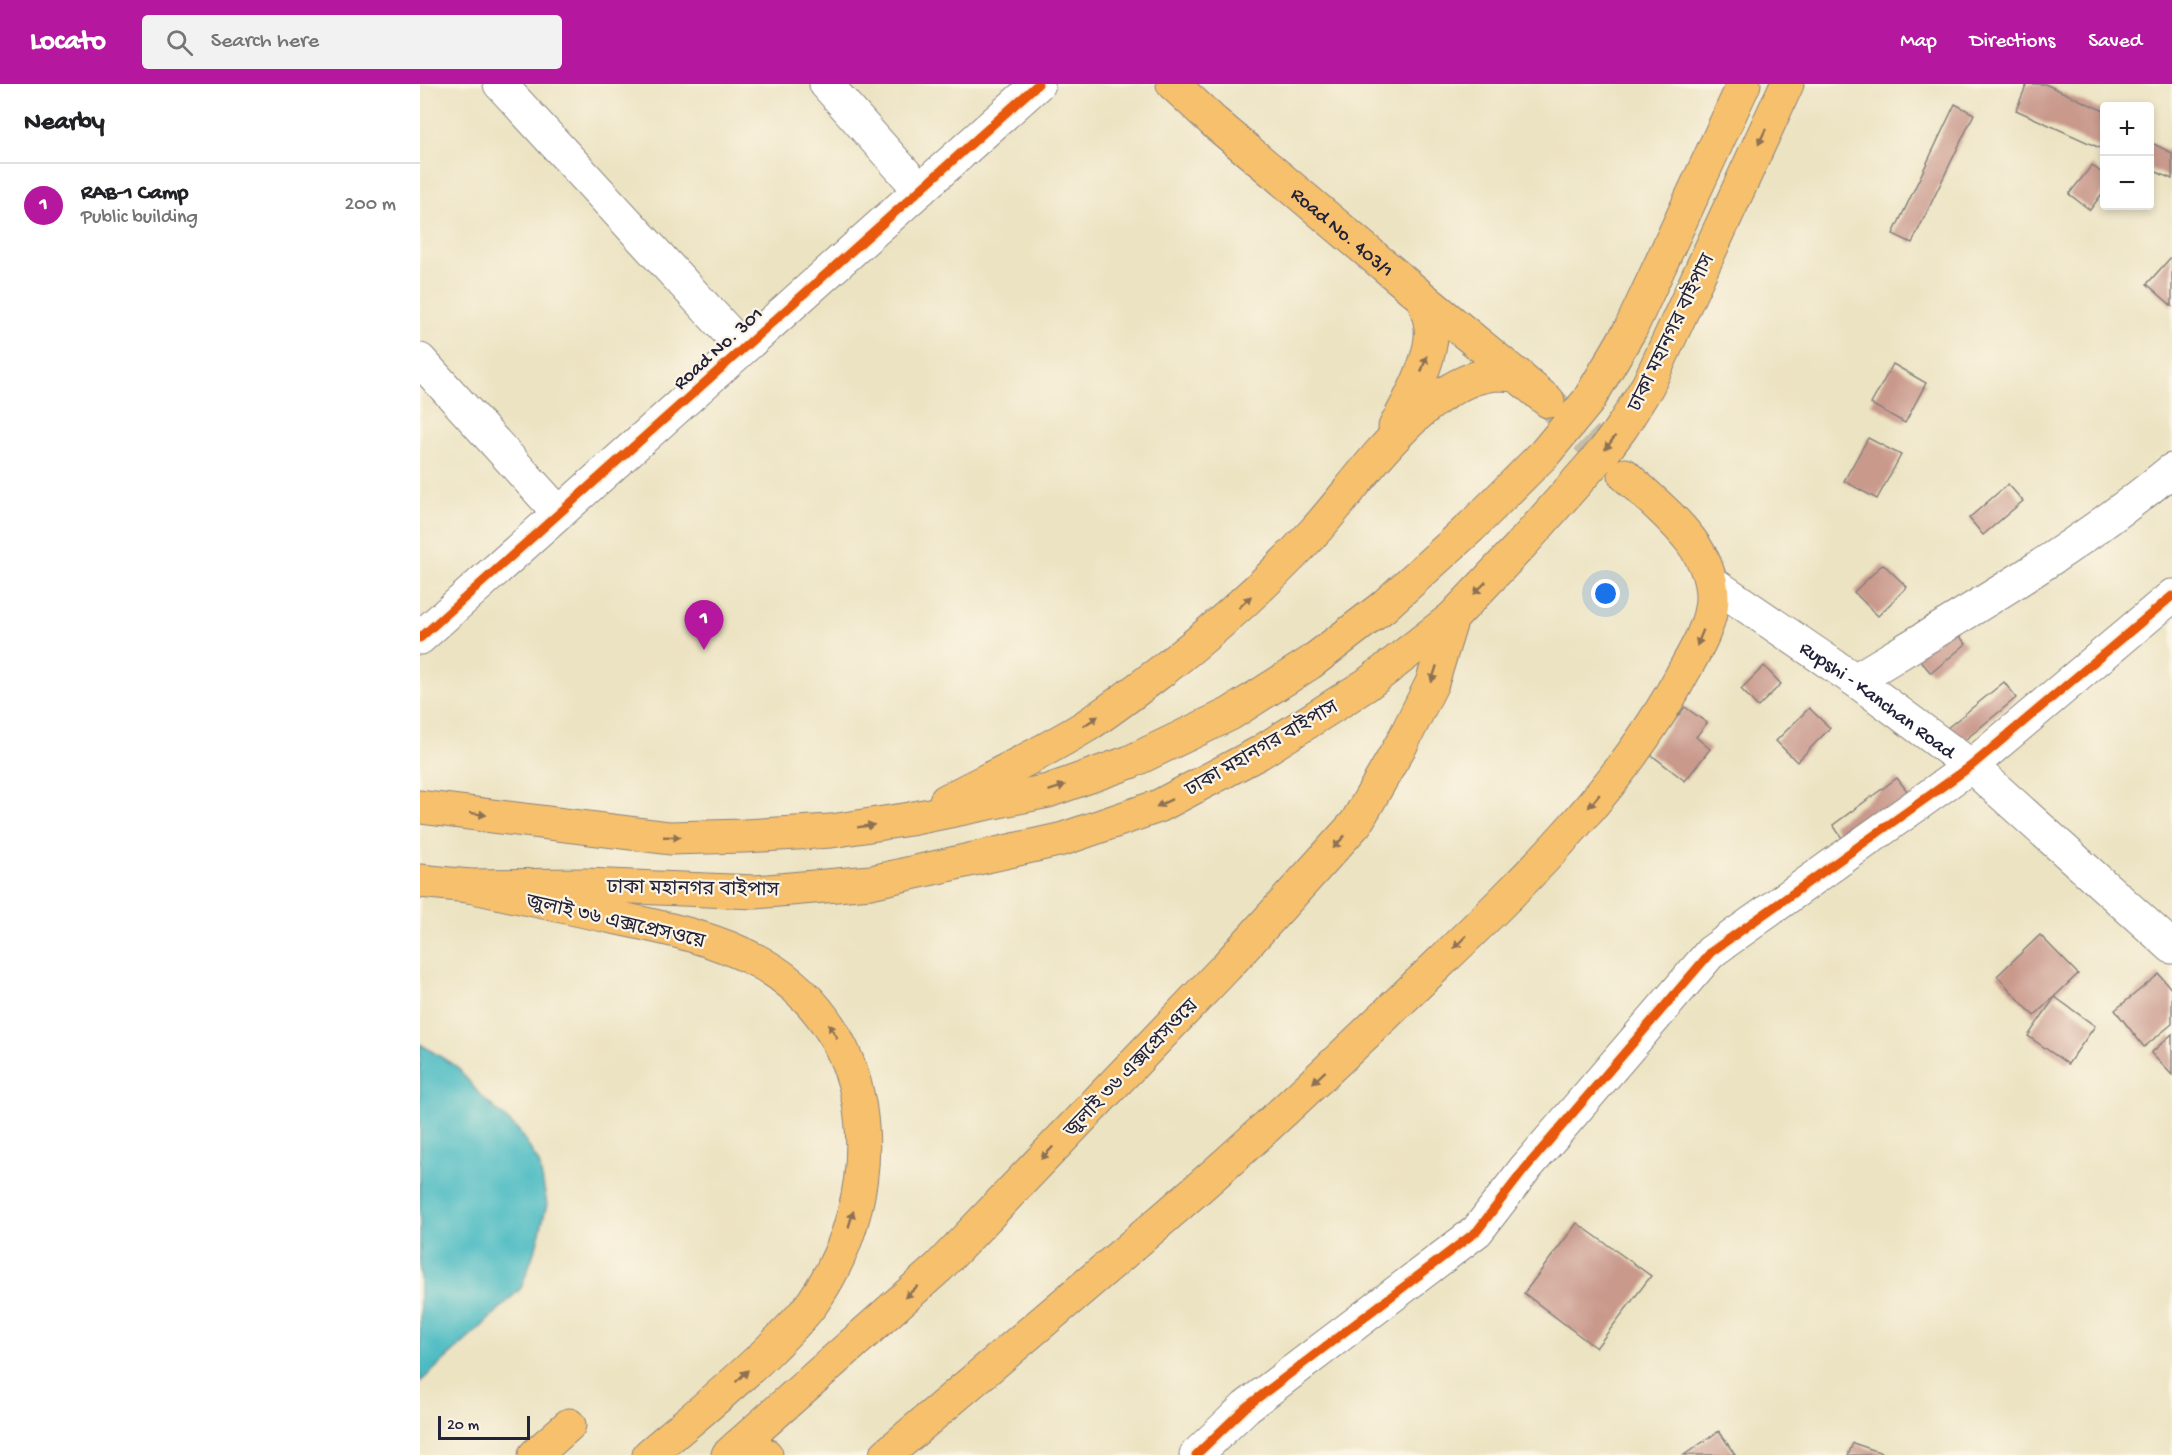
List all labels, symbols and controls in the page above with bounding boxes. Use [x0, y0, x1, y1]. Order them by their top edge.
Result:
search box [142, 15, 562, 69]
text: Locato [30, 26, 106, 59]
icon: search [163, 26, 196, 59]
text: Search here [211, 29, 319, 55]
text: Map [1900, 30, 1937, 55]
text: Directions [1970, 30, 2055, 55]
text: Saved [2088, 30, 2142, 55]
map controls [2100, 102, 2154, 210]
button: + [2100, 102, 2154, 156]
text: Nearby [24, 108, 105, 139]
one-way arrow [1758, 129, 1767, 146]
button: − [2100, 156, 2154, 210]
text: RAB-1 Camp [81, 181, 188, 207]
street label: Road No. 403/1 [1285, 184, 1397, 283]
text: 1 [39, 194, 48, 217]
text: 200 m [345, 194, 396, 217]
text: Public building [81, 207, 198, 230]
street label: ঢাকা মহানগর বাইপাস [1621, 249, 1721, 417]
street label: Road No. 301 [670, 303, 769, 396]
one-way arrow [1420, 355, 1429, 373]
one-way arrow [1605, 435, 1617, 450]
your location [1591, 579, 1620, 608]
one-way arrow [1474, 581, 1488, 595]
one-way arrow [1237, 595, 1252, 609]
pin: 1 [684, 600, 724, 650]
one-way arrow [1695, 630, 1705, 648]
street label: Rupshi - Kanchan Road [1794, 638, 1960, 767]
one-way arrow [1429, 665, 1439, 683]
street label: ঢাকা মহানগর বাইপাস [1180, 693, 1344, 804]
one-way arrow [1083, 716, 1099, 727]
one-way arrow [1048, 782, 1066, 792]
one-way arrow [1588, 793, 1601, 809]
one-way arrow [1156, 798, 1173, 807]
one-way arrow [469, 810, 488, 819]
one-way arrow [857, 821, 876, 830]
one-way arrow [662, 832, 681, 841]
one-way arrow [1332, 835, 1346, 850]
street label: ঢাকা মহানগর বাইপাস [606, 873, 780, 904]
street label: জুলাই ৩৬ এক্সপ্রেসওয়ে [523, 888, 708, 955]
one-way arrow [1453, 935, 1467, 949]
street label: জুলাই ৩৬ এক্সপ্রেসওয়ে [1057, 993, 1205, 1144]
one-way arrow [827, 1023, 838, 1039]
one-way arrow [1313, 1070, 1327, 1084]
one-way arrow [1041, 1146, 1055, 1160]
one-way arrow [847, 1210, 856, 1228]
one-way arrow [904, 1285, 919, 1298]
one-way arrow [734, 1370, 748, 1384]
scale bar [438, 1413, 530, 1440]
text: 20 m [447, 1417, 479, 1436]

